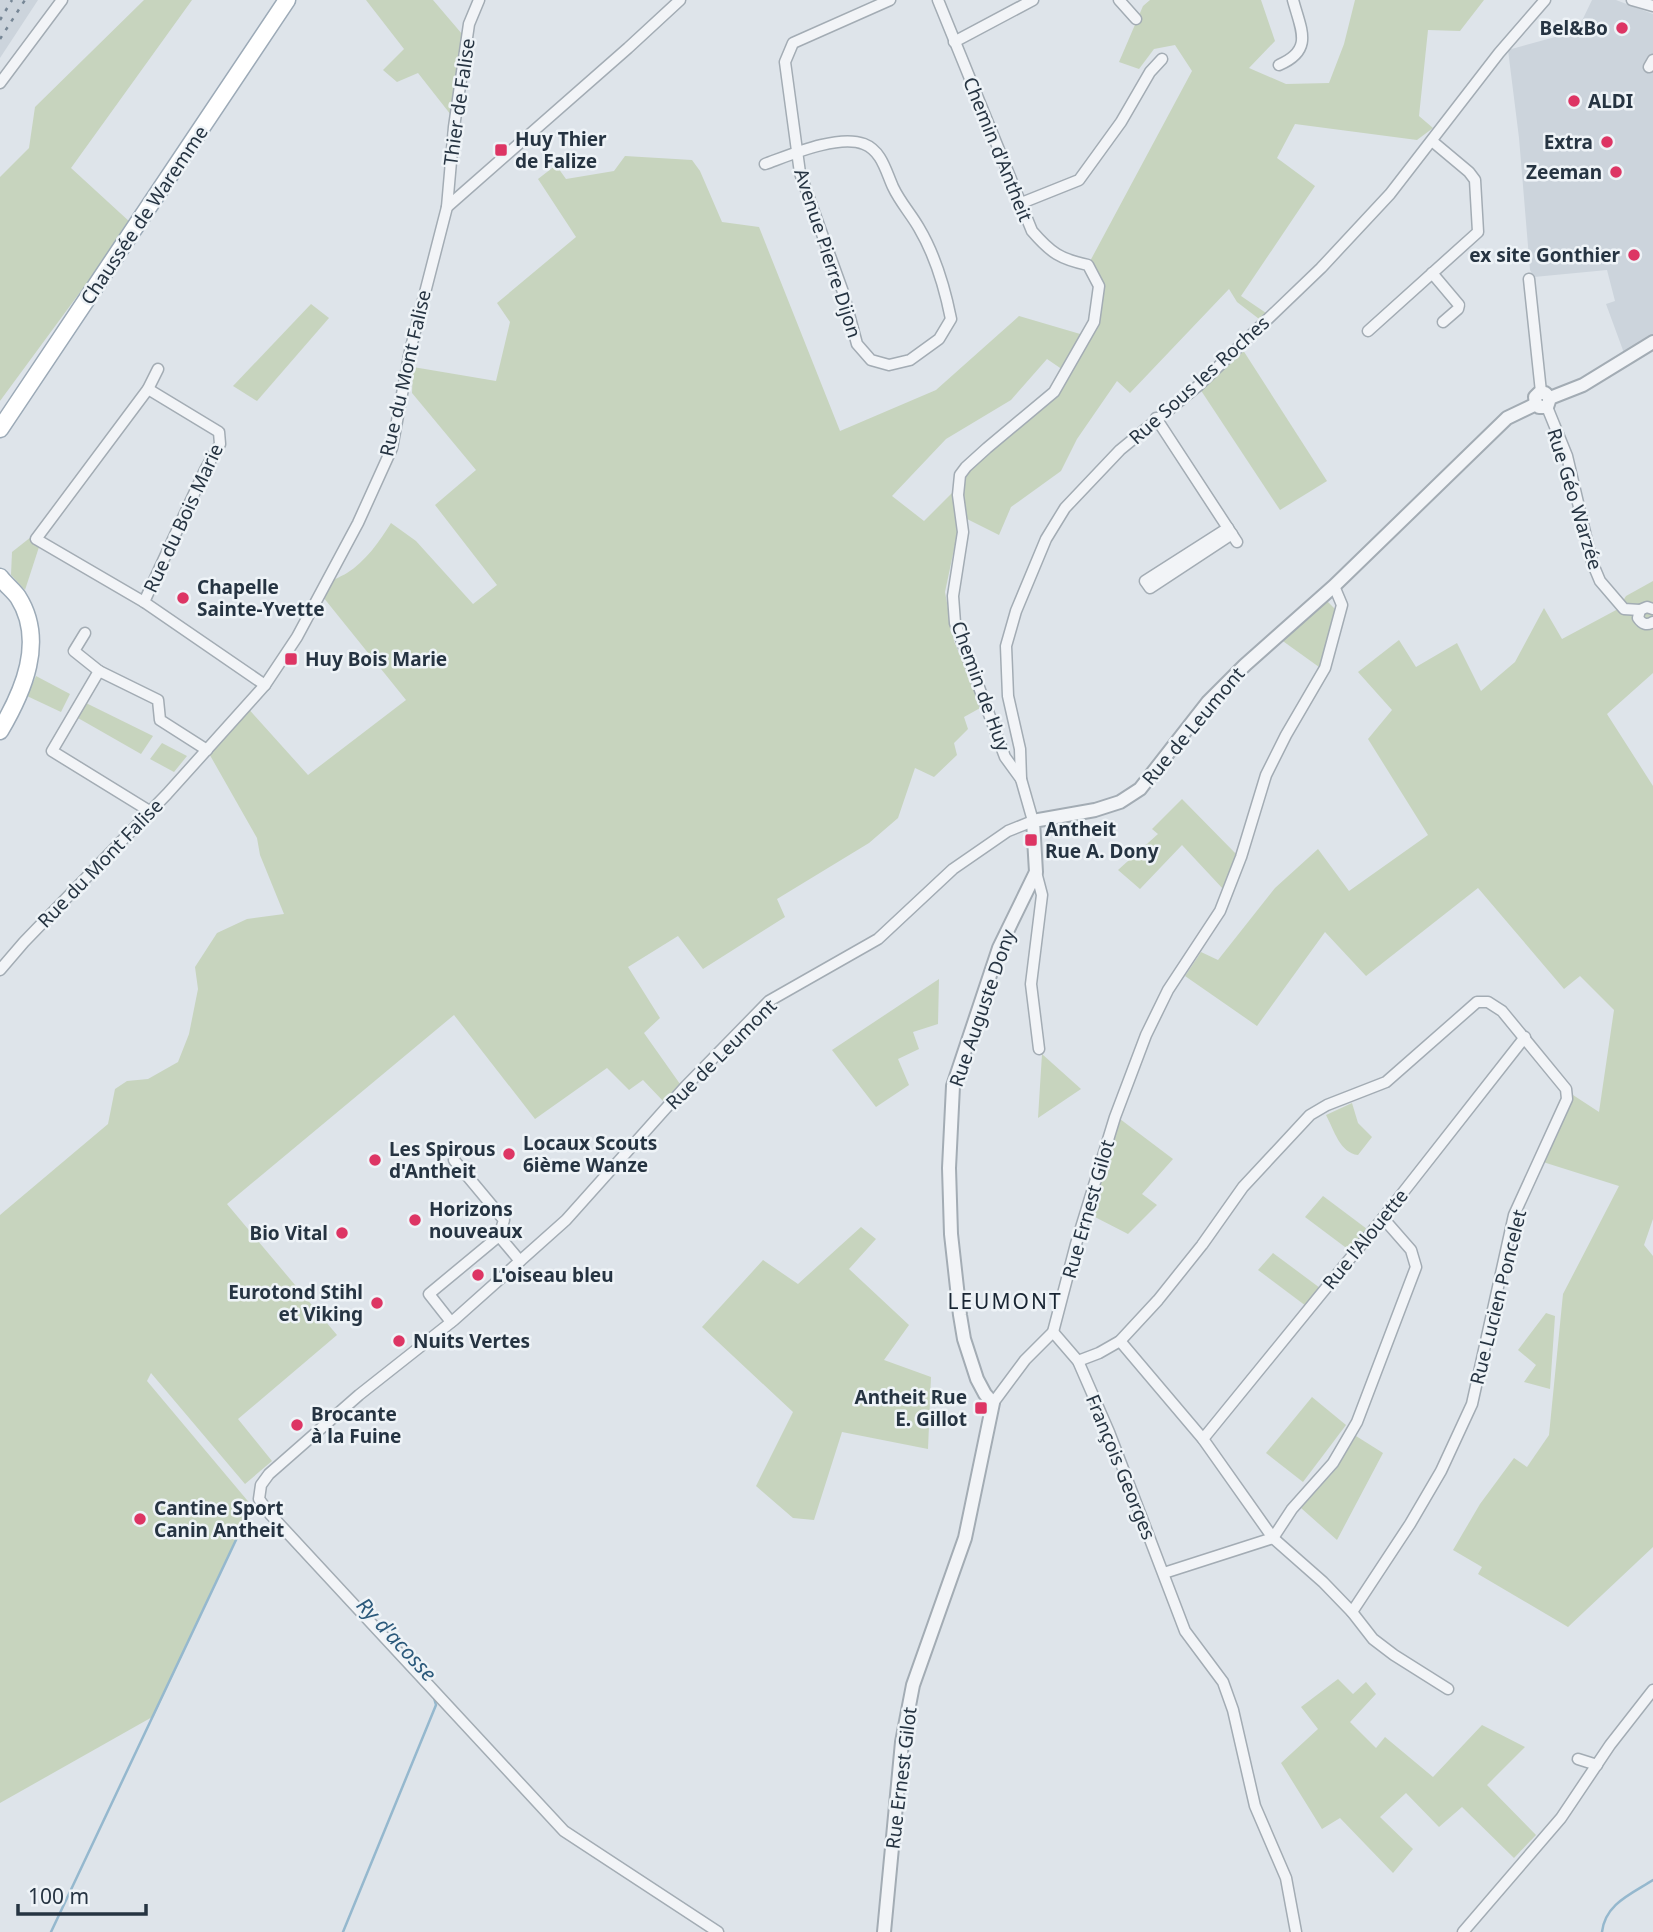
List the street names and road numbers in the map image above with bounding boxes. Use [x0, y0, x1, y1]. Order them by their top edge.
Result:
street label: Thier de Falise [437, 37, 481, 167]
street label: Chemin d'Antheit [957, 73, 1039, 225]
street label: Chaussée de Waremme [74, 120, 214, 310]
street label: Avenue Pierre Dijon [788, 165, 868, 341]
street label: Rue du Mont Falise [373, 287, 437, 459]
street label: Rue Sous les Roches [1123, 310, 1275, 450]
street label: Rue Géo Warzée [1541, 425, 1609, 573]
street label: Rue du Bois Marie [137, 439, 229, 597]
street label: Chemin de Huy [945, 617, 1017, 755]
street label: Rue de Leumont [1136, 661, 1250, 791]
street label: Rue du Mont Falise [32, 793, 168, 933]
street label: Rue Auguste Dony [943, 926, 1021, 1090]
street label: Rue de Leumont [660, 993, 782, 1115]
street label: Rue Ernest Gilot [1056, 1137, 1120, 1281]
street label: Rue l'Alouette [1316, 1183, 1414, 1295]
street label: Rue Lucien Poncelet [1464, 1207, 1532, 1387]
street label: François Georges [1080, 1391, 1162, 1543]
street label: Rue Ernest Gilot [879, 1705, 923, 1851]

